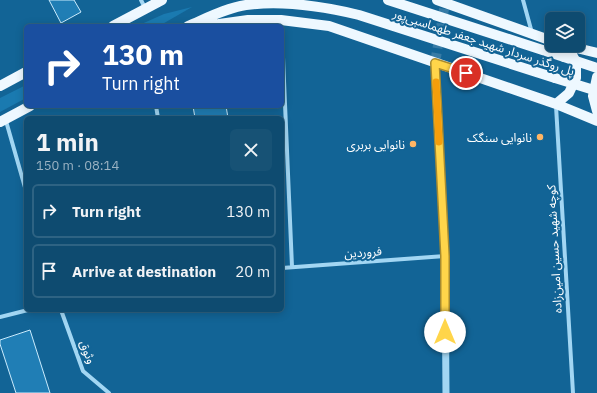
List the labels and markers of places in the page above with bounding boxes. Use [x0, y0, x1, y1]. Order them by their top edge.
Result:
pin [449, 56, 483, 90]
place label: نانوایی سنگک [467, 130, 532, 145]
marker: نانوایی سنگک [535, 132, 545, 142]
place label: نانوایی بربری [347, 137, 405, 152]
marker: نانوایی بربری [408, 139, 418, 149]

